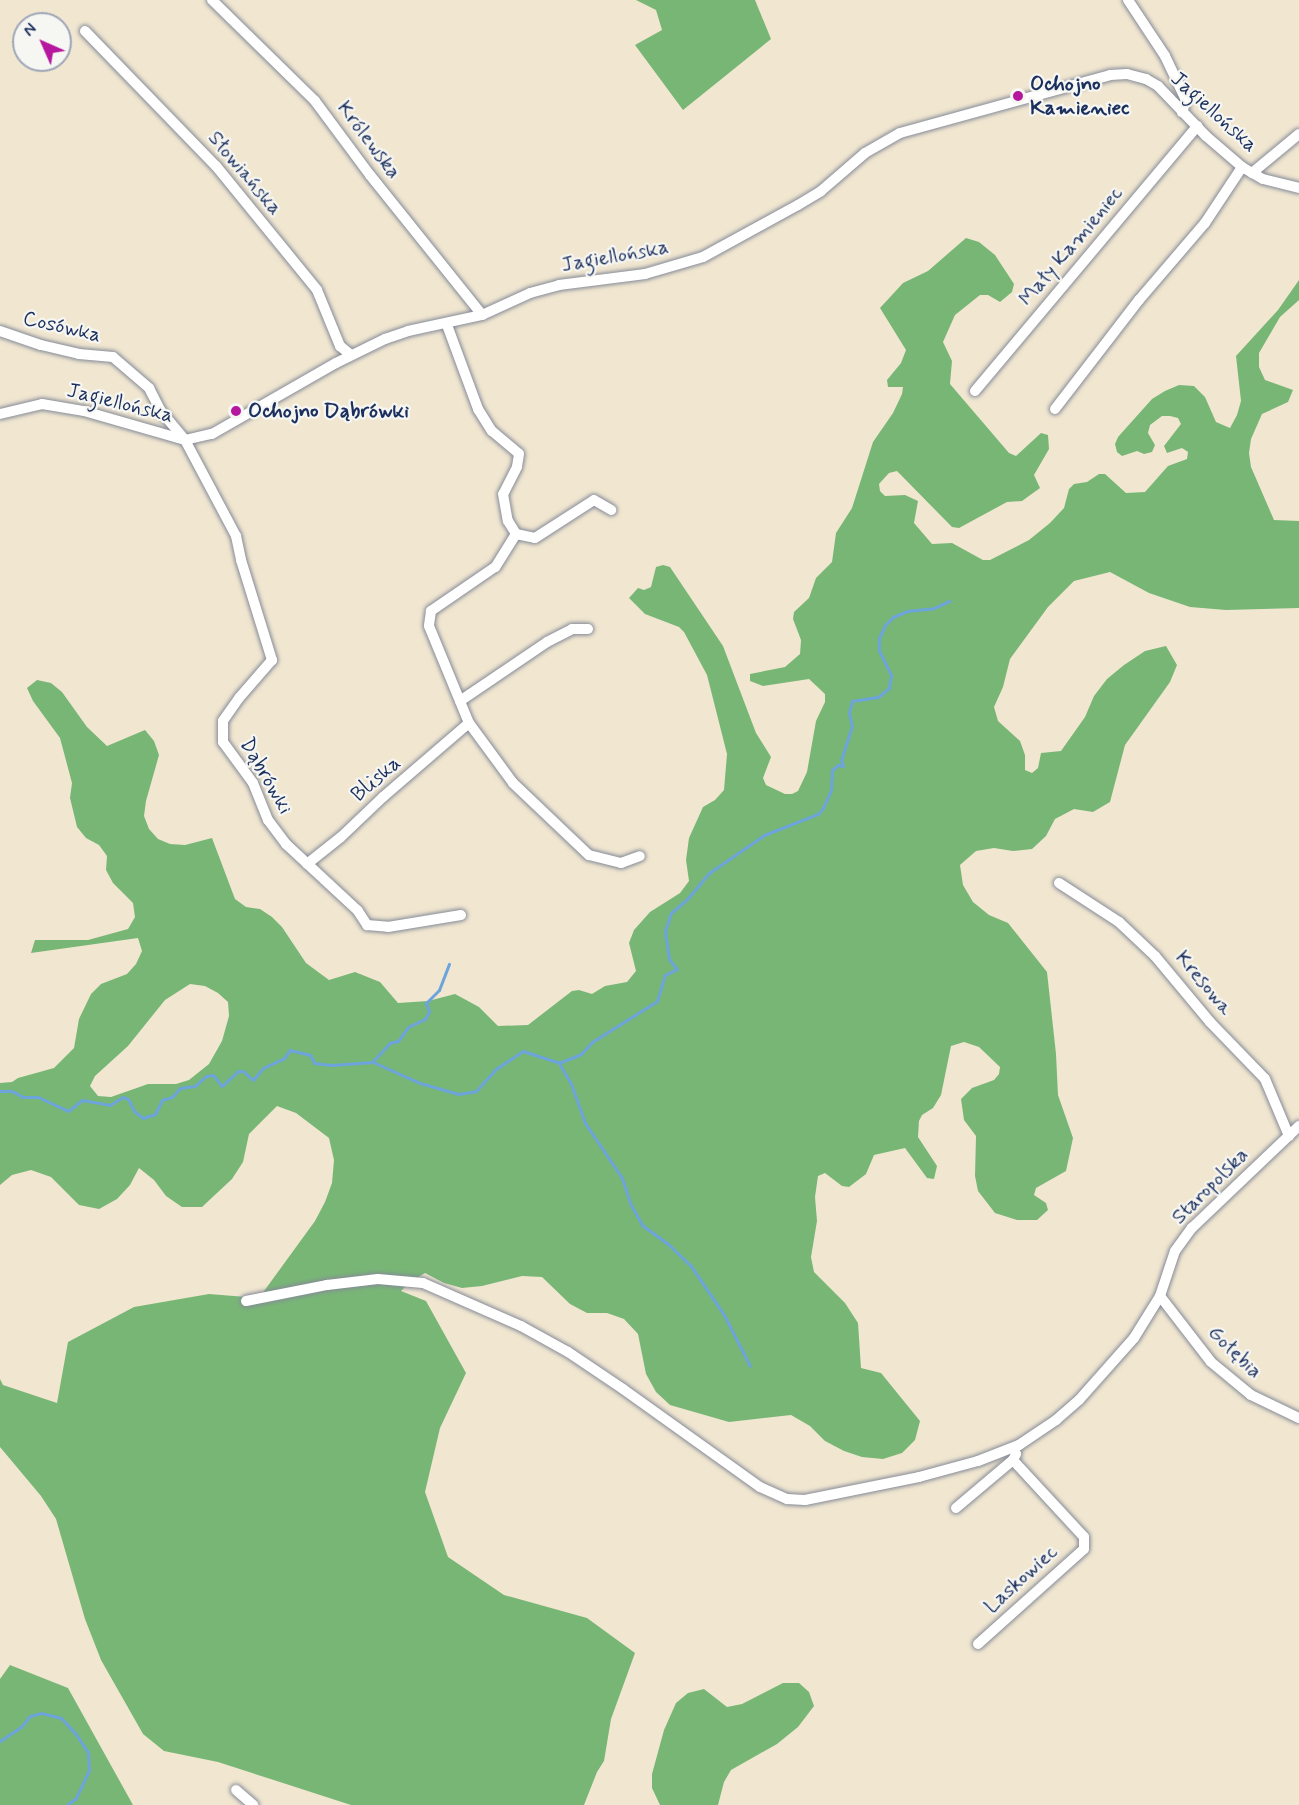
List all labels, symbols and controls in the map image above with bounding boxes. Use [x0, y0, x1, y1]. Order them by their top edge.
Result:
north arrow [12, 12, 72, 72]
text: N [19, 19, 42, 42]
street label: Jagiellońska [1165, 66, 1263, 158]
place label: Ochojno Kamieniec [1030, 71, 1130, 121]
marker: Ochojno Kamieniec [1011, 89, 1025, 103]
street label: Królewska [332, 96, 406, 184]
street label: Słowiańska [202, 126, 288, 220]
street label: Mały Kamieniec [1013, 180, 1129, 312]
street label: Jagiellońska [559, 234, 671, 278]
street label: Cosówka [20, 306, 104, 348]
street label: Jagiellońska [64, 378, 176, 428]
place label: Ochojno Dąbrówki [248, 398, 408, 424]
marker: Ochojno Dąbrówki [229, 404, 243, 418]
street label: Dąbrówki [234, 733, 298, 819]
street label: Bliska [346, 751, 406, 807]
street label: Kresowa [1170, 946, 1238, 1020]
street label: Staropolska [1166, 1142, 1254, 1230]
street label: Gołębia [1203, 1320, 1267, 1384]
street label: Laskowiec [979, 1539, 1063, 1619]

